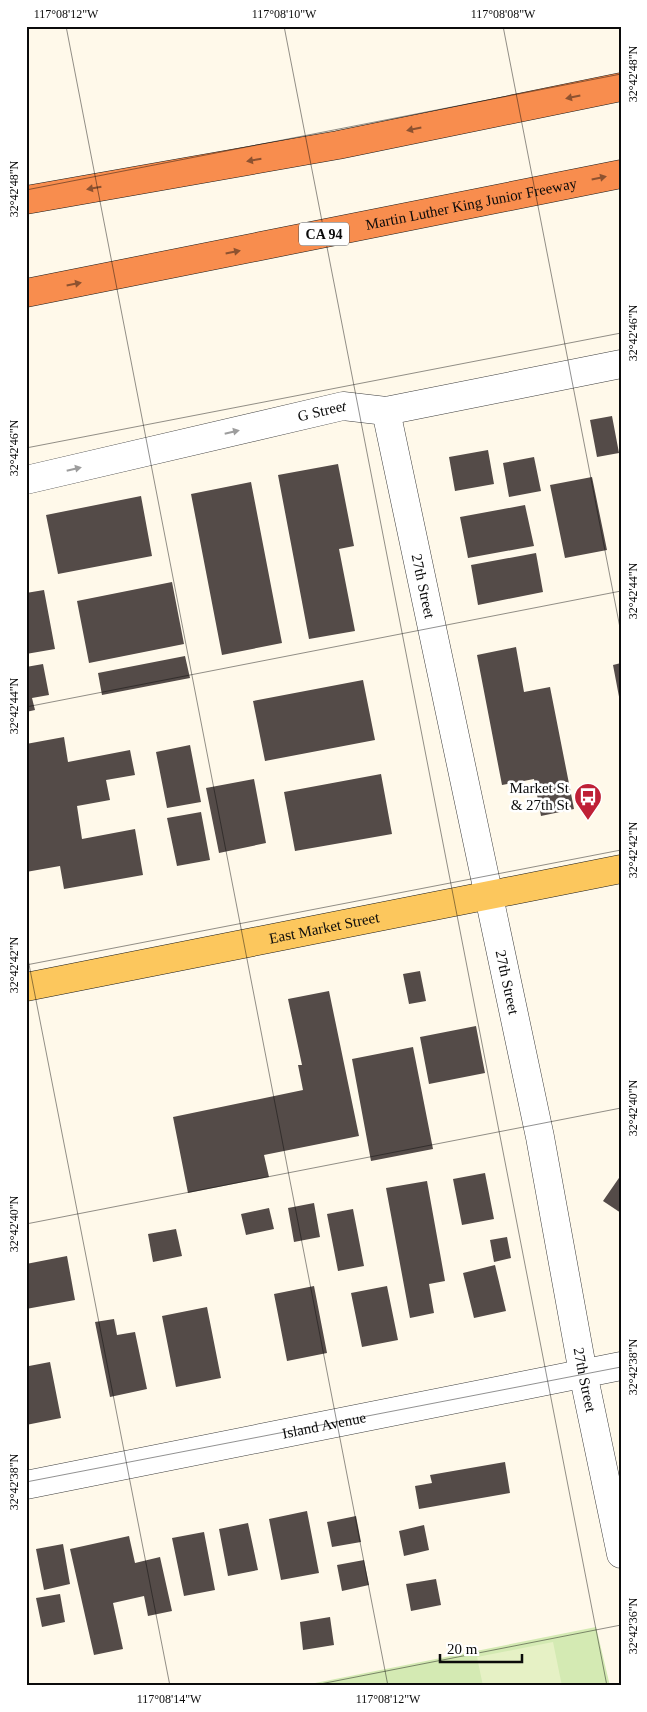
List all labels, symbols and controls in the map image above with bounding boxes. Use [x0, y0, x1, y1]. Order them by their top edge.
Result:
text: 117°08'12"W [34, 7, 99, 21]
text: 117°08'10"W [252, 7, 317, 21]
text: 117°08'08"W [471, 7, 536, 21]
text: 32°42'48"N [626, 45, 640, 102]
one-way arrow [565, 93, 581, 101]
one-way arrow [405, 126, 421, 134]
one-way arrow [246, 156, 262, 164]
text: 32°42'48"N [7, 160, 21, 217]
one-way arrow [591, 174, 606, 182]
street label: Martin Luther King Junior Freeway [364, 175, 579, 233]
one-way arrow [86, 185, 102, 193]
road number: CA 94 [299, 222, 349, 245]
one-way arrow [226, 248, 242, 256]
one-way arrow [66, 280, 82, 288]
text: 32°42'46"N [626, 304, 640, 361]
street label: G Street [296, 398, 348, 424]
text: 32°42'46"N [7, 419, 21, 476]
one-way arrow [224, 428, 239, 436]
one-way arrow [66, 465, 81, 473]
street label: 27th Street [409, 552, 438, 621]
text: 32°42'44"N [626, 562, 640, 619]
text: 32°42'44"N [7, 677, 21, 734]
place label: Market St & 27th St [509, 780, 570, 813]
bus stop icon: Market St & 27th St [573, 782, 603, 821]
text: 32°42'42"N [626, 821, 640, 878]
street label: East Market Street [268, 909, 381, 947]
text: 32°42'42"N [7, 936, 21, 993]
street label: 27th Street [493, 949, 522, 1017]
text: 32°42'40"N [626, 1079, 640, 1136]
text: 32°42'40"N [7, 1195, 21, 1252]
text: 32°42'38"N [626, 1338, 640, 1395]
street label: 27th Street [571, 1346, 599, 1414]
street label: Island Avenue [281, 1409, 368, 1442]
text: 32°42'38"N [7, 1453, 21, 1510]
text: 32°42'36"N [626, 1597, 640, 1654]
scale bar [440, 1632, 522, 1664]
text: 20 m [447, 1641, 478, 1657]
text: 117°08'14"W [137, 1692, 202, 1706]
text: 117°08'12"W [356, 1692, 421, 1706]

